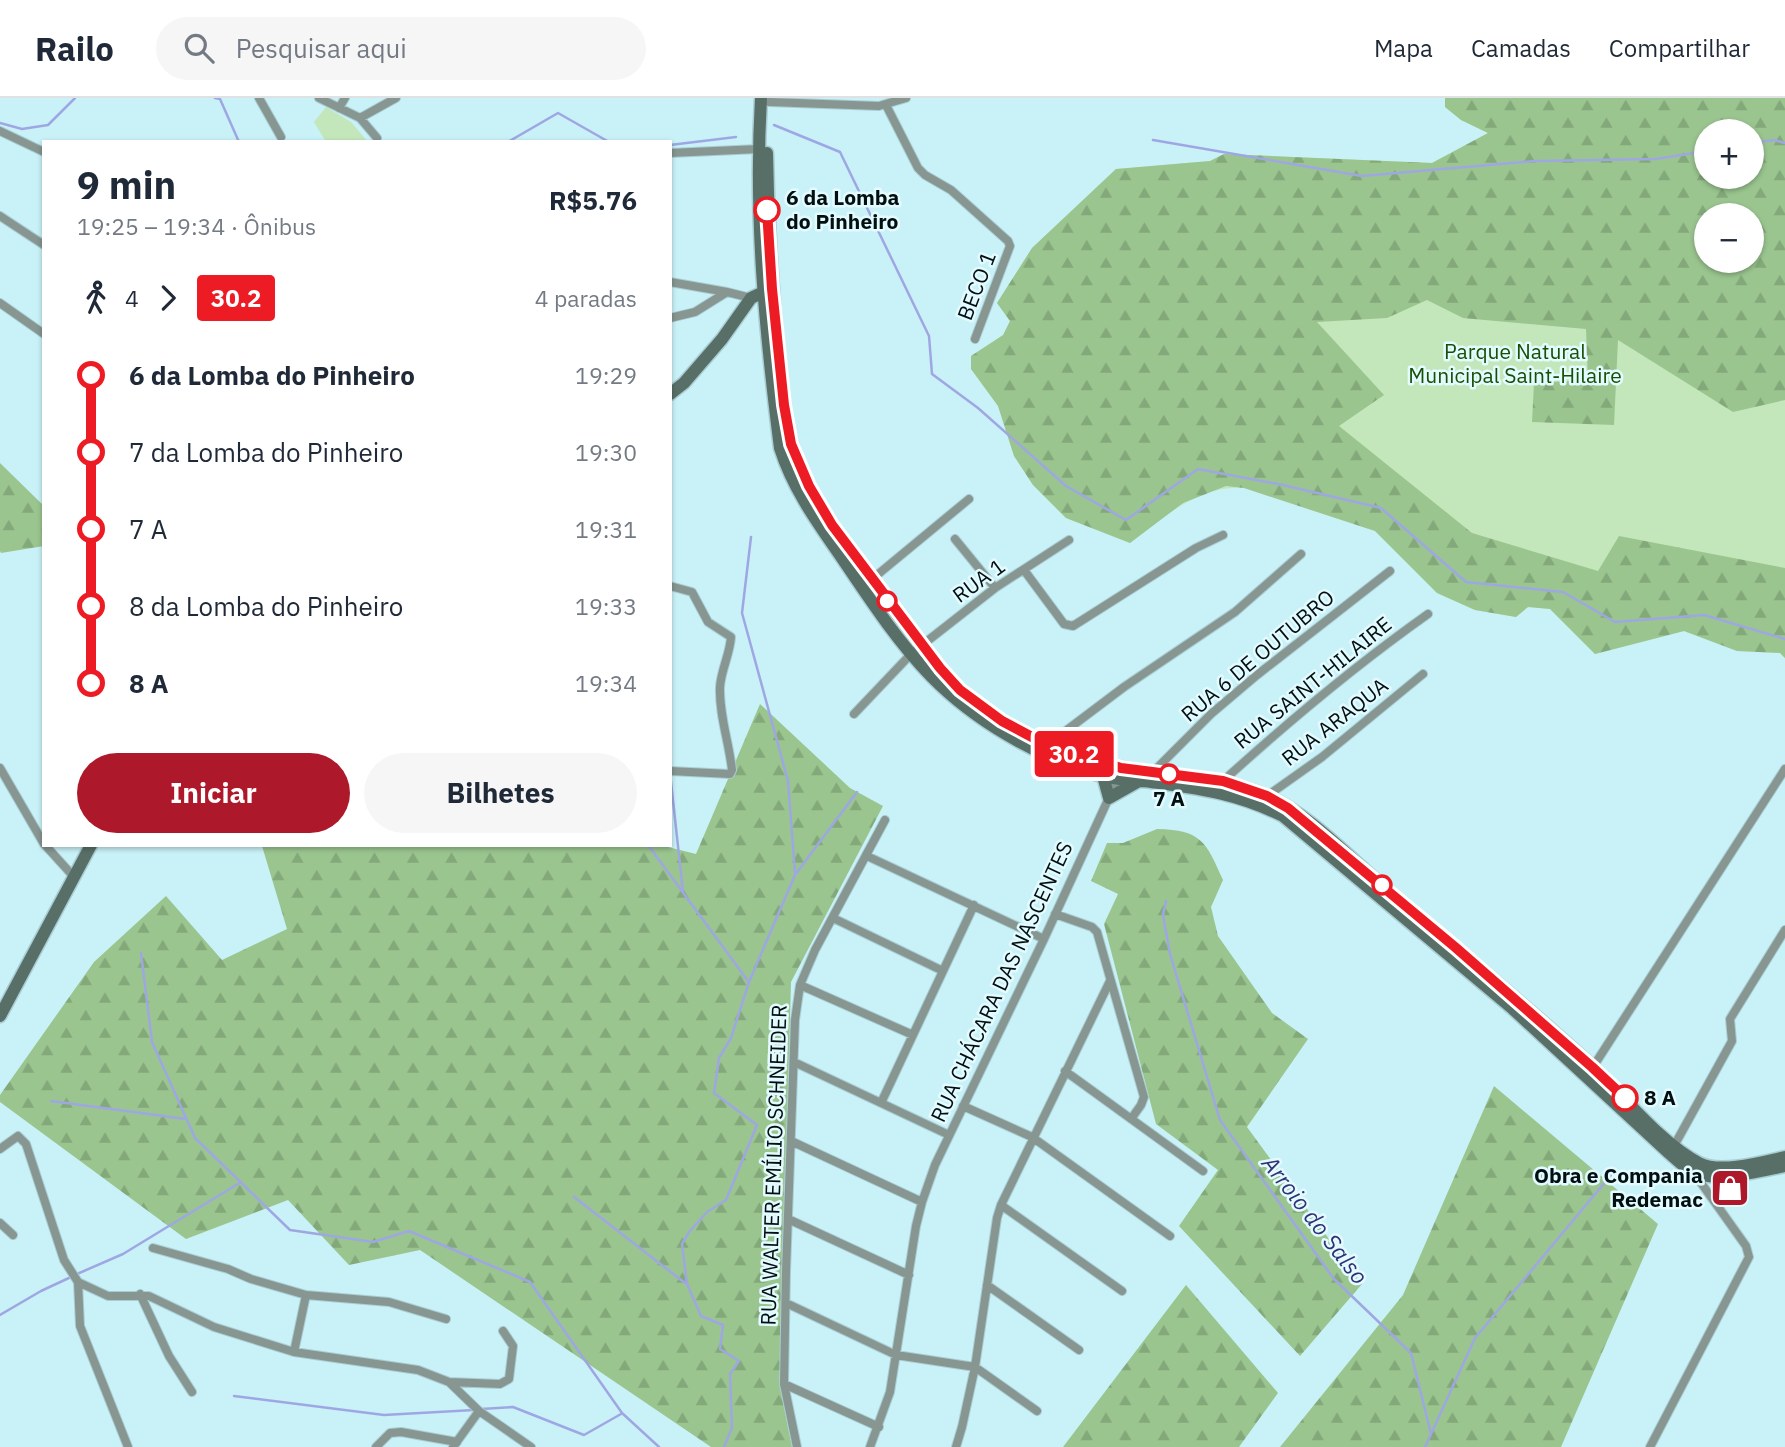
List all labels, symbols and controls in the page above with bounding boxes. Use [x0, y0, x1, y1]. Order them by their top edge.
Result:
search box [156, 17, 646, 80]
text: Railo [35, 27, 114, 70]
icon: search [180, 29, 218, 67]
text: Pesquisar aqui [236, 31, 407, 65]
text: Mapa [1374, 32, 1433, 64]
text: Camadas [1471, 32, 1571, 64]
text: Compartilhar [1609, 32, 1750, 64]
map controls [1694, 119, 1764, 273]
button: + [1694, 119, 1764, 189]
text: 9 min [77, 160, 176, 209]
text: R$5.76 [549, 183, 637, 217]
place label: 6 da Lomba do Pinheiro [786, 183, 900, 235]
marker: 6 da Lomba do Pinheiro [754, 197, 780, 223]
button: − [1694, 203, 1764, 273]
text: 19:25 – 19:34 · Ônibus [77, 211, 316, 241]
street label: BECO 1 [950, 247, 1002, 324]
icon: walk [77, 279, 115, 317]
icon: forward [149, 279, 187, 317]
text: 30.2 [211, 282, 261, 314]
text: 4 [125, 283, 139, 313]
text: 4 paradas [535, 283, 637, 313]
park label: Parque Natural Municipal Saint-Hilaire [1408, 337, 1622, 389]
text: 6 da Lomba do Pinheiro [129, 358, 415, 392]
text: 19:29 [575, 360, 637, 390]
text: 7 da Lomba do Pinheiro [129, 435, 403, 469]
text: 19:30 [575, 437, 637, 467]
text: 7 A [129, 512, 167, 546]
text: 19:31 [575, 514, 637, 544]
street label: RUA 1 [947, 552, 1010, 609]
street label: RUA 6 DE OUTUBRO [1175, 583, 1340, 728]
text: 8 da Lomba do Pinheiro [129, 589, 403, 623]
text: 19:33 [575, 591, 637, 621]
unlabelled marker [877, 591, 897, 611]
street label: RUA SAINT-HILAIRE [1228, 610, 1397, 755]
text: 8 A [129, 666, 169, 700]
text: 19:34 [575, 668, 637, 698]
street label: RUA ARAQUA [1275, 671, 1393, 772]
line badge: 30.2 [1025, 731, 1123, 777]
text: 30.2 [1049, 738, 1099, 770]
button: Iniciar [77, 753, 350, 833]
button: Bilhetes [364, 753, 637, 833]
marker: 7 A [1159, 764, 1179, 784]
place label: 7 A [1153, 784, 1185, 812]
street label: RUA CHÁCARA DAS NASCENTES [924, 837, 1079, 1126]
unlabelled marker [1372, 875, 1392, 895]
street label: RUA WALTER EMÍLIO SCHNEIDER [753, 1004, 793, 1326]
place label: 8 A [1644, 1083, 1676, 1111]
marker: 8 A [1612, 1085, 1638, 1111]
water label: Arroio do Salso [1255, 1148, 1375, 1290]
place label: Obra e Compania Redemac [1534, 1161, 1703, 1213]
shop icon: Obra e Compania Redemac [1709, 1167, 1751, 1209]

